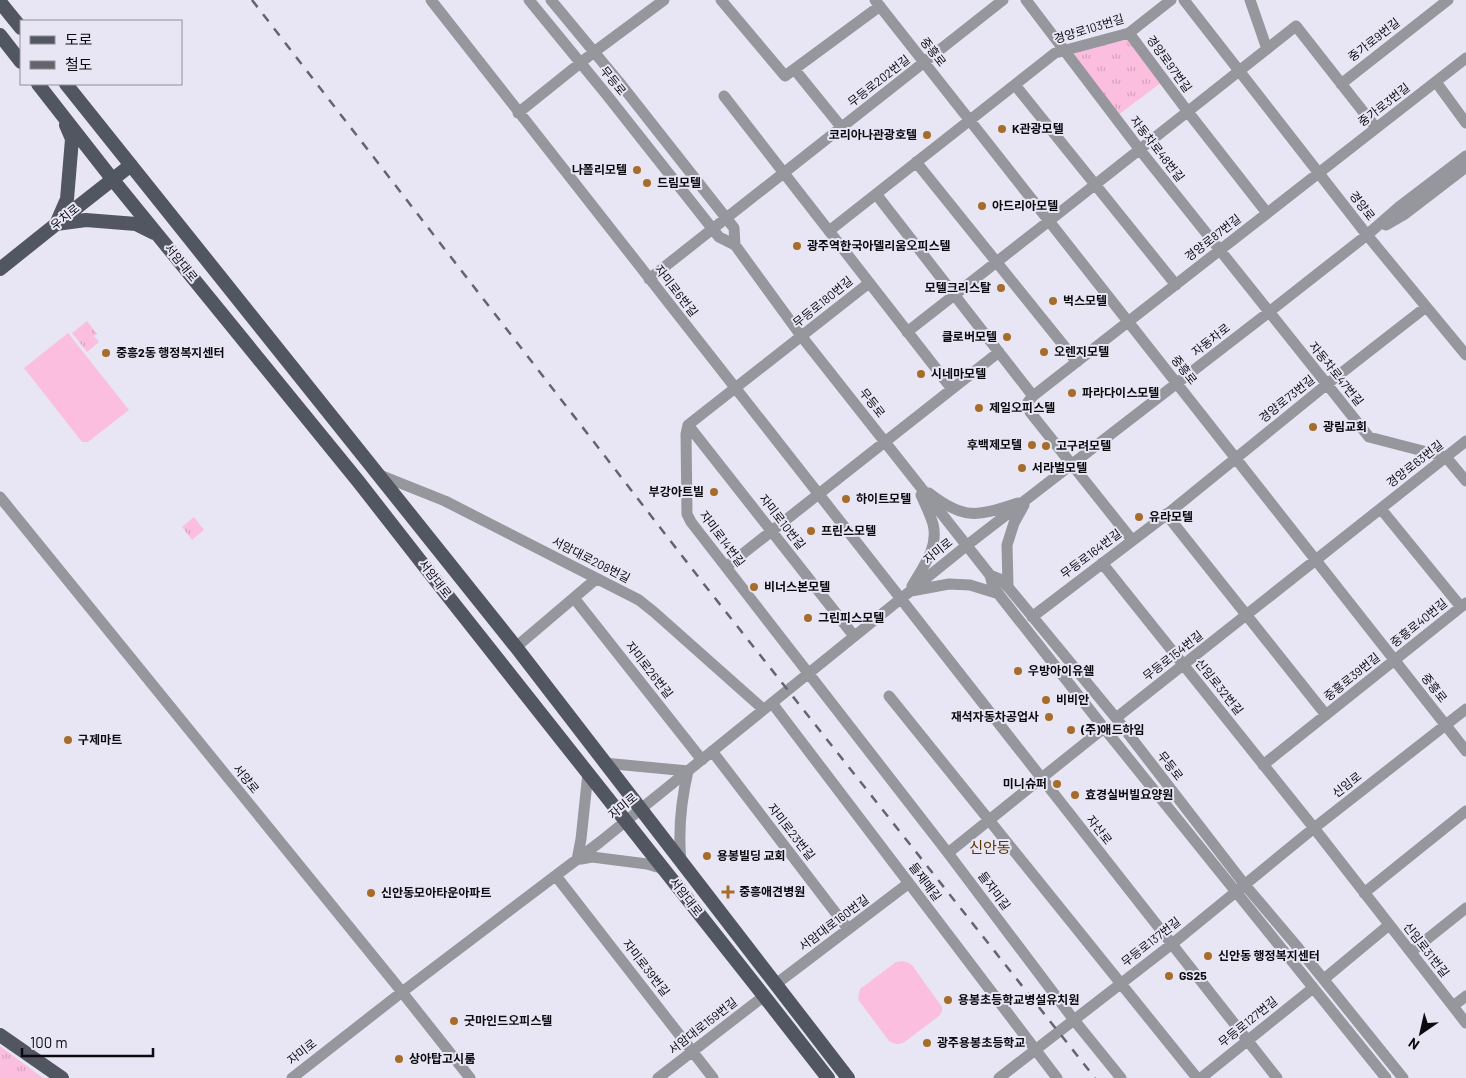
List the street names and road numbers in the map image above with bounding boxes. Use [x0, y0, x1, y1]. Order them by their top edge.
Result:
street label: 경양로103번길 [1052, 11, 1125, 45]
street label: 중가로9번길 [1345, 15, 1402, 64]
street label: 경양로97번길 [1144, 32, 1195, 95]
street label: 중흥로 [918, 34, 950, 69]
street label: 무등로202번길 [845, 52, 912, 109]
street label: 무등로 [598, 63, 630, 98]
street label: 중가로3번길 [1355, 80, 1412, 129]
street label: 자동차로48번길 [1128, 113, 1188, 184]
street label: 경양로 [1347, 188, 1378, 223]
street label: 우치로 [47, 200, 82, 232]
street label: 경양로87번길 [1182, 211, 1243, 263]
street label: 서암대로 [162, 241, 201, 284]
street label: 자미로6번길 [652, 262, 701, 319]
street label: 무등로180번길 [790, 273, 855, 329]
street label: 자동차로 [1189, 320, 1232, 358]
street label: 자동차로47번길 [1307, 339, 1367, 408]
street label: 중흥로 [1169, 352, 1201, 387]
street label: 경양로73번길 [1256, 372, 1317, 425]
street label: 무등로 [857, 385, 889, 420]
street label: 경양로63번길 [1383, 437, 1445, 490]
street label: 자미로10번길 [757, 491, 809, 552]
street label: 자미로14번길 [697, 508, 748, 569]
street label: 무등로164번길 [1057, 526, 1123, 581]
street label: 서암대로208번길 [550, 533, 633, 585]
street label: 자미로 [920, 534, 955, 566]
street label: 서암대로 [417, 557, 455, 600]
street label: 중흥로40번길 [1387, 595, 1449, 649]
street label: 무등로154번길 [1140, 627, 1205, 683]
street label: 자미로26번길 [623, 638, 676, 700]
street label: 중흥로39번길 [1321, 649, 1382, 703]
street label: 신임로32번길 [1193, 656, 1247, 717]
street label: 중흥로 [1419, 670, 1451, 705]
street label: 무등로 [1155, 748, 1187, 783]
street label: 서양로 [231, 761, 263, 796]
street label: 신임로 [1329, 768, 1364, 800]
street label: 자미로 [605, 789, 640, 821]
street label: 자미로23번길 [765, 800, 818, 862]
street label: 자산로 [1084, 812, 1116, 847]
street label: 들재매길 [907, 860, 945, 903]
street label: 들자미길 [976, 869, 1014, 912]
street label: 서암대로 [668, 875, 706, 918]
street label: 서암대로160번길 [796, 892, 871, 953]
street label: 무등로137번길 [1118, 914, 1183, 969]
street label: 신임로31번길 [1401, 919, 1452, 980]
street label: 자미로39번길 [620, 936, 673, 998]
street label: 무등로127번길 [1215, 993, 1280, 1049]
street label: 서암대로159번길 [665, 994, 739, 1056]
street label: 자미로 [284, 1035, 319, 1067]

